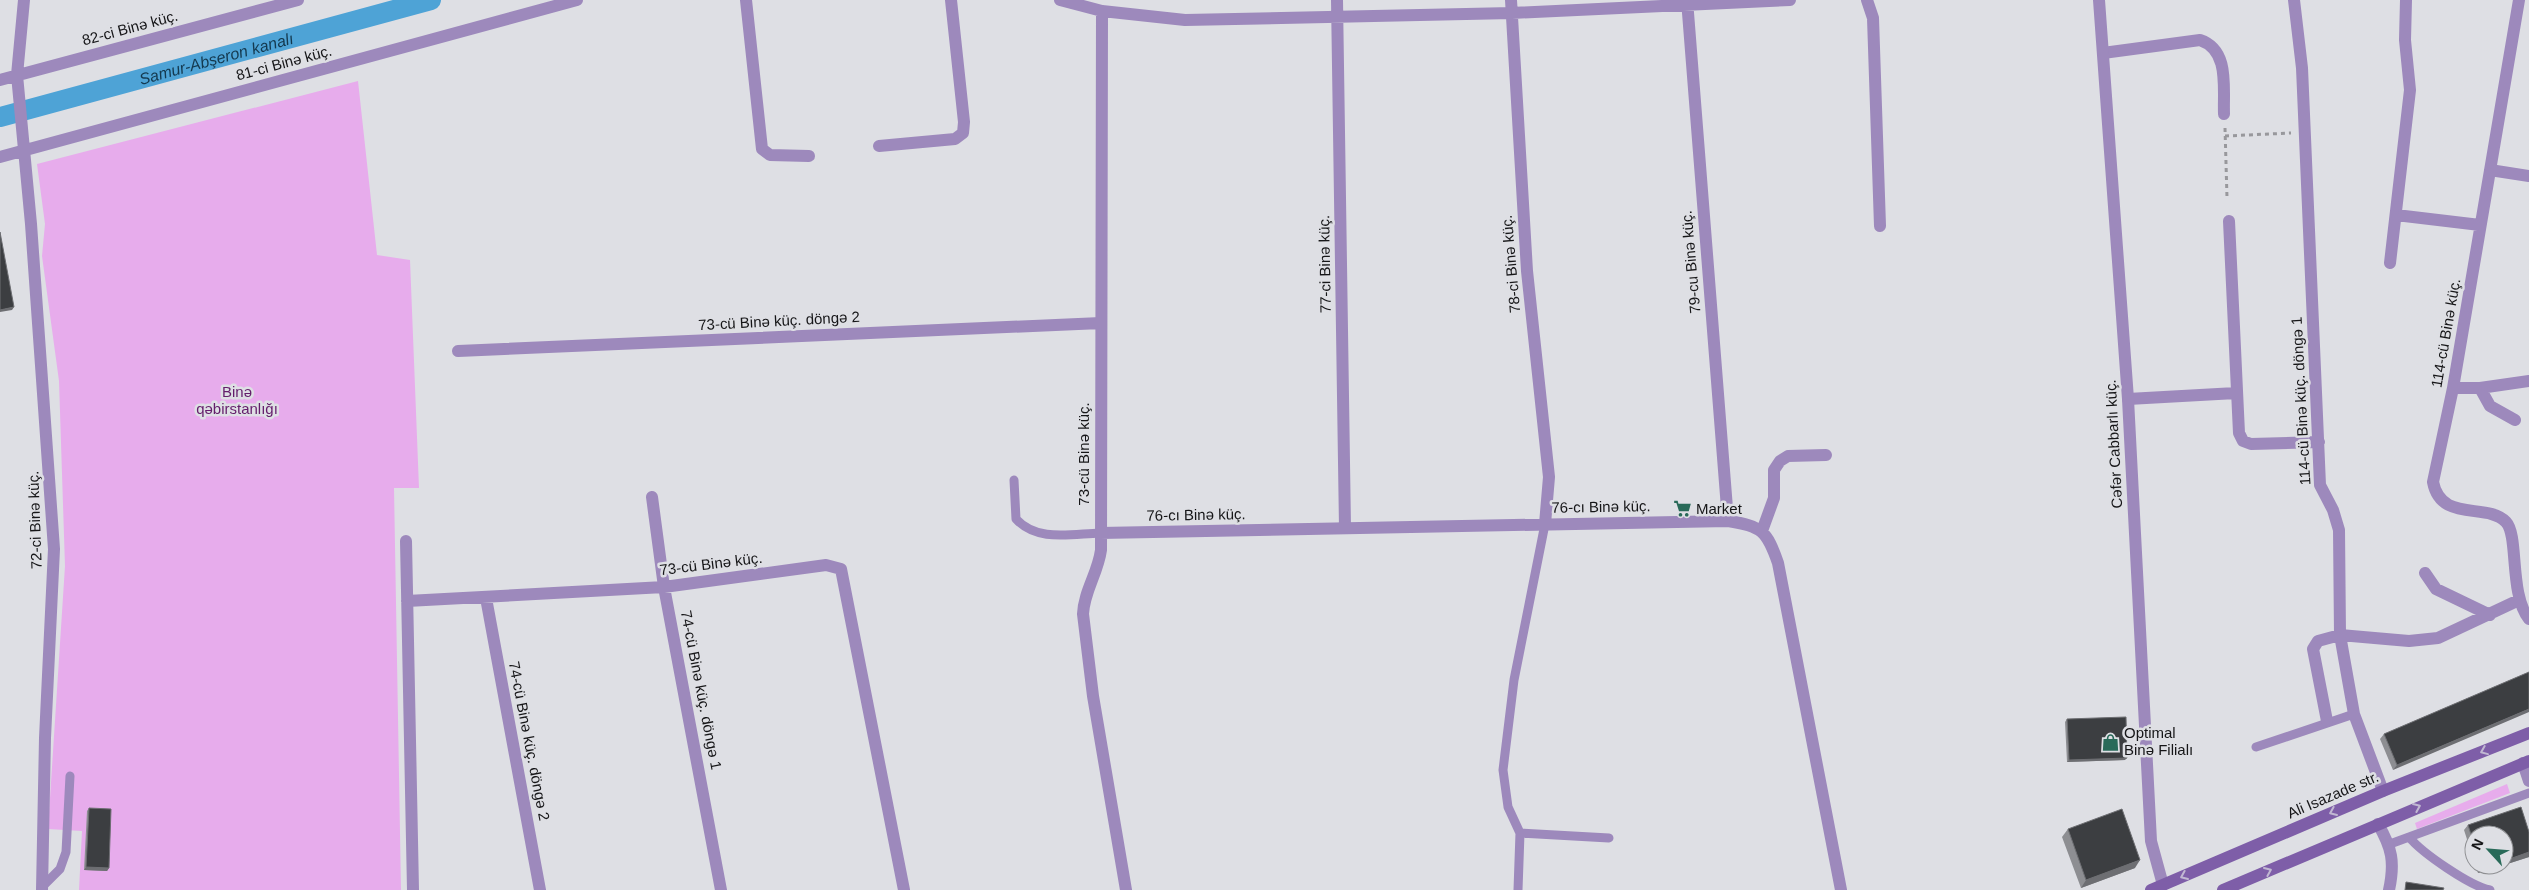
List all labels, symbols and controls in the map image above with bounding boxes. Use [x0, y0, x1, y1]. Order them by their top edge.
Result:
street label: 82-ci Binə küç. [80, 7, 180, 48]
water label: Samur-Abşeron kanalı [137, 30, 295, 88]
street label: 81-ci Binə küç. [234, 42, 334, 83]
street label: 79-cu Binə küç. [1678, 210, 1703, 314]
street label: 78-ci Binə küç. [1498, 214, 1523, 314]
street label: 77-ci Binə küç. [1315, 215, 1334, 313]
street label: 114-cü Binə küç. [2428, 277, 2463, 389]
street label: 73-cü Binə küç. döngə 2 [698, 308, 860, 333]
street label: 114-cü Binə küç. döngə 1 [2288, 316, 2313, 486]
street label: Cəfər Cabbarlı küç. [2102, 379, 2125, 509]
park label: Binə qəbirstanlığı [196, 383, 278, 417]
street label: 73-cü Binə küç. [1075, 402, 1092, 506]
street label: 72-ci Binə küç. [24, 471, 45, 569]
street label: 76-cı Binə küç. [1551, 497, 1651, 516]
supermarket icon: Market [1672, 499, 1692, 519]
place label: Market [1696, 500, 1743, 517]
street label: 76-cı Binə küç. [1146, 505, 1246, 524]
street label: 73-cü Binə küç. [659, 549, 763, 578]
street label: 74-cü Binə küç. döngə 1 [678, 609, 725, 771]
street label: 74-cü Binə küç. döngə 2 [506, 660, 553, 822]
place label: Optimal Binə Filialı [2124, 724, 2193, 758]
shop icon: Optimal Binə Filialı [2100, 732, 2120, 752]
one-way arrow [2480, 745, 2489, 755]
street label: Ali Isazade str. [2285, 768, 2381, 821]
one-way arrow [2412, 803, 2421, 814]
one-way arrow [2329, 806, 2338, 817]
north arrow [2464, 825, 2514, 875]
text: N [2468, 836, 2487, 852]
one-way arrow [2263, 867, 2272, 877]
one-way arrow [2180, 870, 2189, 880]

